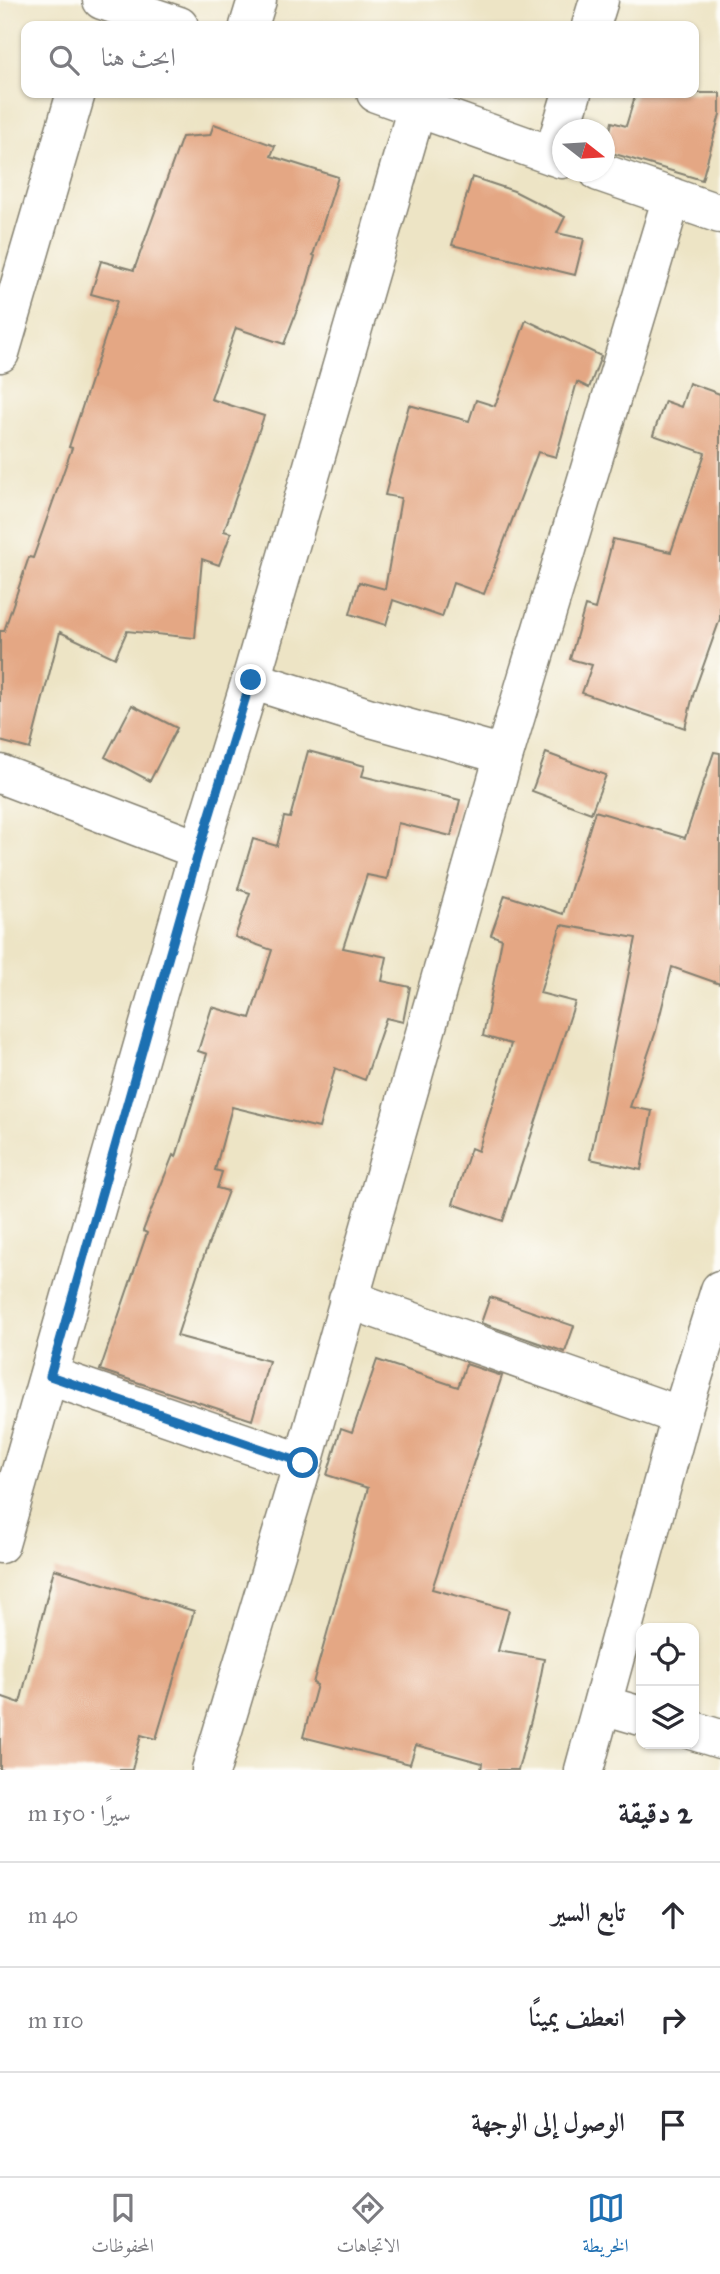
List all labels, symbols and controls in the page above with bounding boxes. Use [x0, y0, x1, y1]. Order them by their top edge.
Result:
search box [21, 21, 699, 98]
icon: search [45, 41, 83, 79]
text: ابحث هنا [101, 41, 176, 73]
north arrow [552, 119, 615, 182]
route end [235, 664, 266, 695]
route start [287, 1447, 318, 1478]
map controls [636, 1623, 699, 1749]
button: locate [636, 1623, 699, 1686]
button: layers [636, 1686, 699, 1749]
text: 2 دقيقة [618, 1795, 692, 1831]
text: سيرًا · 150 m [28, 1799, 131, 1827]
text: تابع السير [552, 1896, 625, 1928]
icon: ahead [654, 1896, 692, 1934]
text: 40 m [28, 1901, 78, 1929]
text: انعطف يمينًا [529, 2001, 625, 2033]
icon: right [654, 2001, 692, 2039]
text: 110 m [28, 2006, 84, 2034]
text: الوصول إلى الوجهة [471, 2106, 625, 2138]
icon: arrive [654, 2106, 692, 2144]
tab: المحفوظات [91, 2189, 154, 2264]
tab: الاتجاهات [337, 2189, 400, 2264]
tab: الخريطة [582, 2189, 629, 2264]

